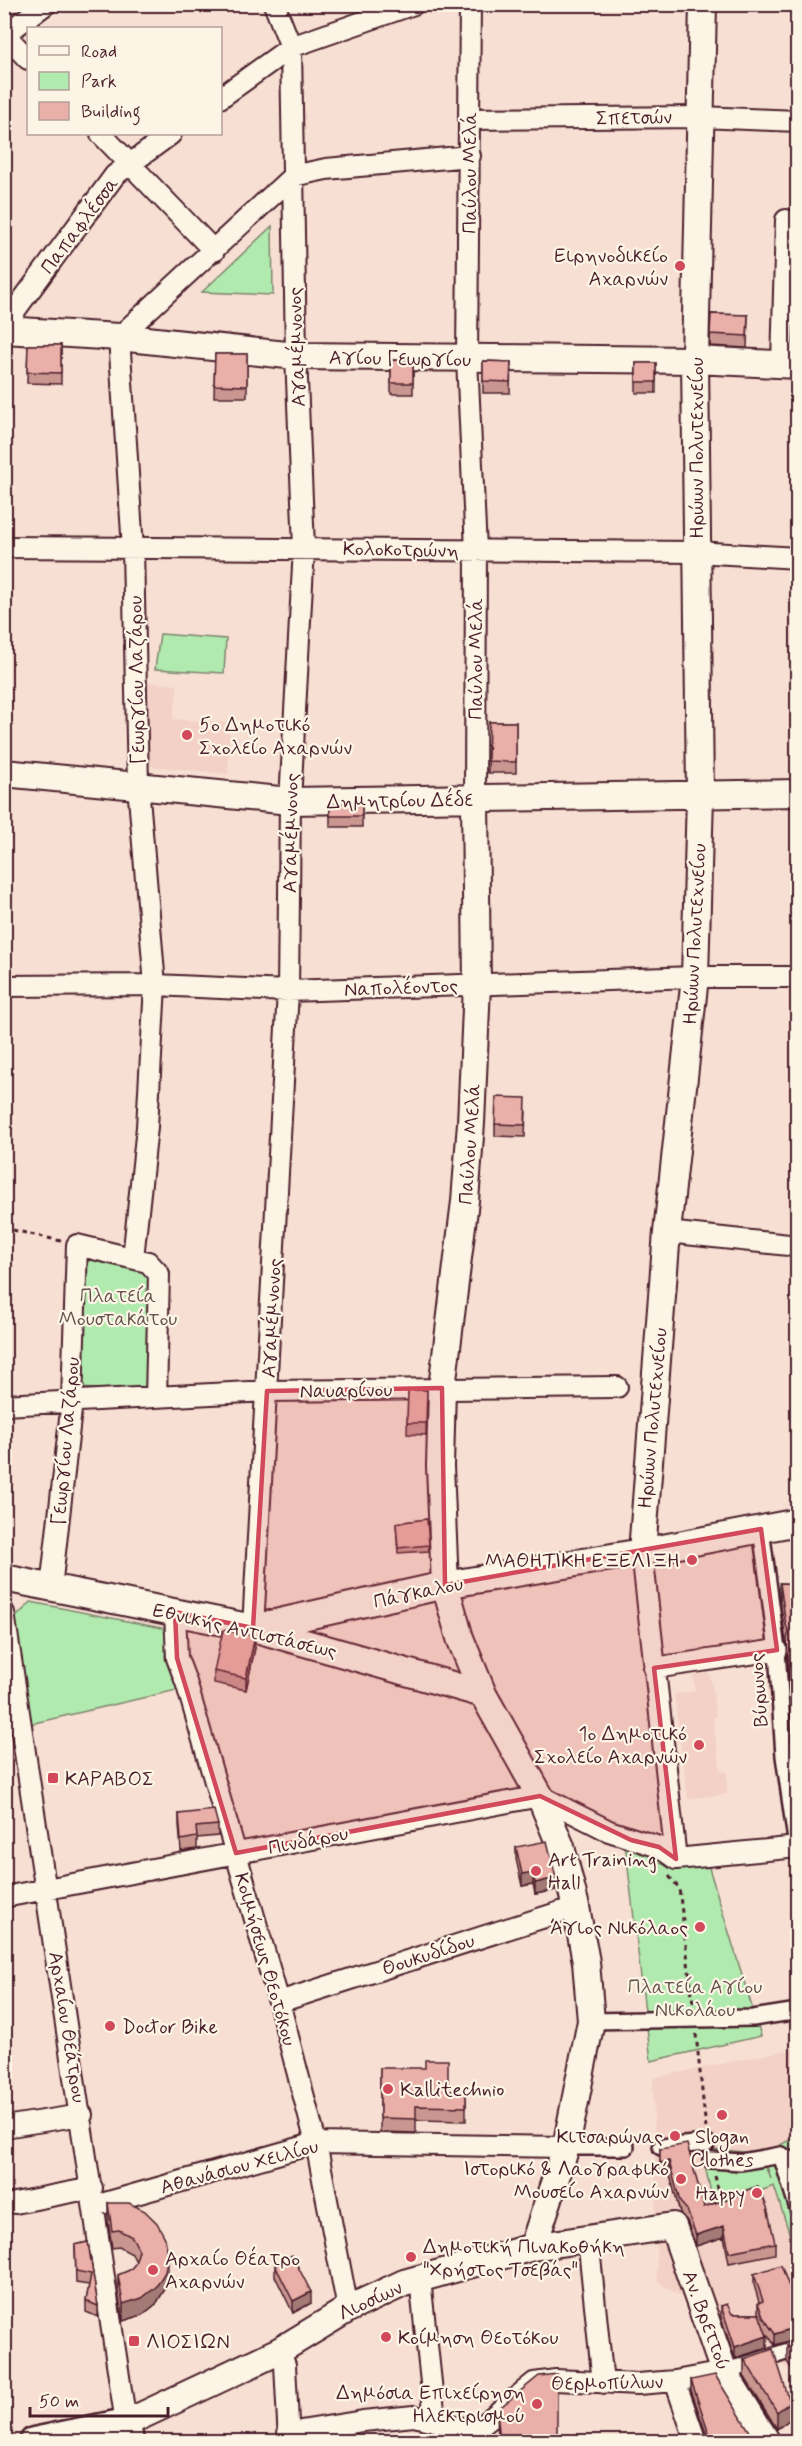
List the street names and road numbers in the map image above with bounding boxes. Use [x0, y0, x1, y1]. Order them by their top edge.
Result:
street label: Σπετσών [596, 104, 672, 133]
street label: Παύλου Μελά [457, 112, 484, 234]
street label: Παπαφλέσσα [35, 172, 126, 280]
street label: Αγαμέμνονος [282, 286, 313, 407]
street label: Αγίου Γεωργίου [329, 345, 471, 374]
street label: Ηρώων Πολυτεχνείου [684, 357, 711, 539]
street label: Κολοκοτρώνη [343, 536, 459, 565]
street label: Γεωργίου Λαζάρου [123, 595, 152, 765]
street label: Παύλου Μελά [463, 598, 490, 720]
street label: Αγαμέμνονος [277, 773, 306, 893]
street label: Δημητρίου Δέδε [326, 787, 474, 816]
street label: Ηρώων Πολυτεχνείου [677, 843, 714, 1025]
street label: Ναπολέοντος [344, 973, 459, 1004]
street label: Παύλου Μελά [453, 1082, 488, 1206]
street label: Αγαμέμνονος [256, 1257, 289, 1379]
street label: Ηρώων Πολυτεχνείου [632, 1327, 675, 1510]
street label: Γεωργίου Λαζάρου [46, 1356, 87, 1527]
street label: Ναυαρίνου [299, 1377, 393, 1406]
street label: Πάγκαλου [371, 1571, 466, 1616]
street label: Εθνικής Αντιστάσεως [150, 1597, 340, 1666]
street label: Βύρωνος [743, 1652, 776, 1728]
street label: Πινδάρου [266, 1820, 351, 1862]
street label: Κοιμήσεως Θεοτόκου [227, 1870, 302, 2049]
street label: Θουκυδίδου [379, 1928, 478, 1983]
street label: Αρχαίου Θεάτρου [41, 1950, 92, 2105]
street label: Αθανάσιου Χειλίου [157, 2133, 322, 2202]
street label: Αν. Βρεττού [675, 2267, 736, 2374]
street label: Λιοσίων [334, 2275, 407, 2328]
street label: Θερμοπύλων [551, 2369, 664, 2398]

